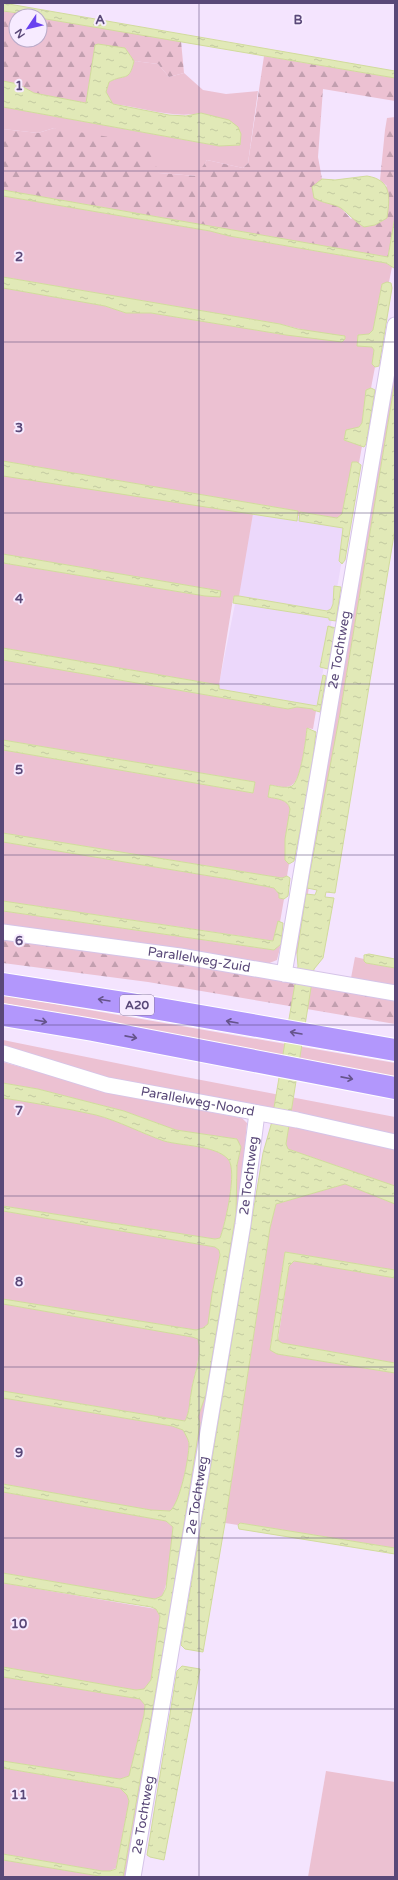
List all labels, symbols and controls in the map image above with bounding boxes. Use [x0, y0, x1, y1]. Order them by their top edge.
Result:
north arrow [8, 8, 48, 48]
text: A [95, 12, 105, 28]
text: B [293, 12, 303, 28]
text: N [12, 26, 28, 41]
text: 1 [15, 78, 23, 94]
text: 2 [15, 249, 23, 265]
text: 3 [15, 420, 23, 436]
text: 4 [15, 591, 24, 607]
street label: 2e Tochtweg [325, 609, 354, 690]
text: 5 [15, 762, 23, 778]
text: 6 [15, 933, 23, 949]
street label: Parallelweg-Zuid [147, 944, 252, 976]
road number: A20 [120, 995, 154, 1015]
one-way arrow [98, 996, 111, 1004]
one-way arrow [35, 1017, 48, 1025]
one-way arrow [226, 1017, 239, 1025]
one-way arrow [290, 1028, 303, 1036]
one-way arrow [125, 1033, 138, 1041]
one-way arrow [340, 1075, 353, 1083]
street label: Parallelweg-Noord [140, 1083, 256, 1120]
text: 7 [15, 1103, 23, 1119]
street label: 2e Tochtweg [236, 1135, 262, 1216]
text: 8 [15, 1274, 23, 1290]
text: 9 [15, 1445, 23, 1461]
street label: 2e Tochtweg [183, 1455, 212, 1536]
text: 10 [11, 1616, 27, 1632]
street label: 2e Tochtweg [129, 1774, 158, 1855]
text: 11 [11, 1787, 27, 1803]

